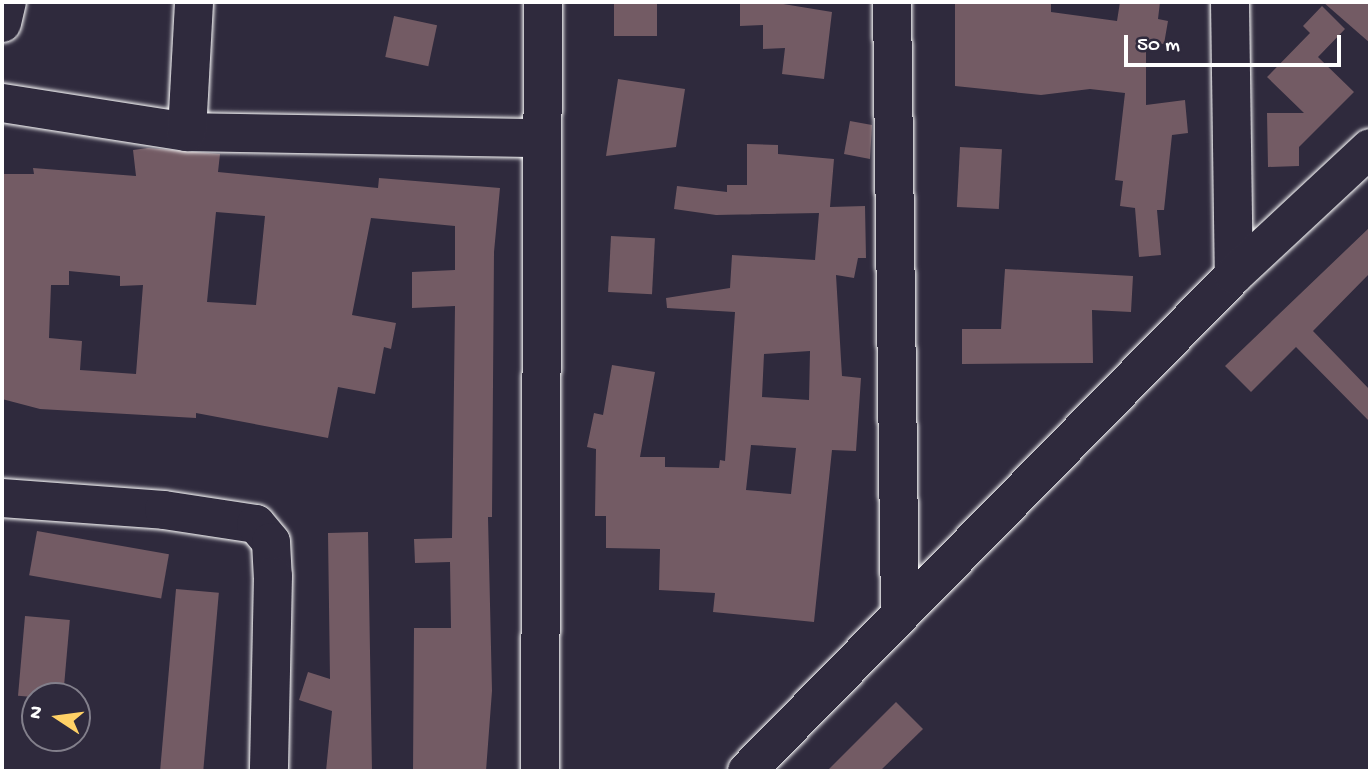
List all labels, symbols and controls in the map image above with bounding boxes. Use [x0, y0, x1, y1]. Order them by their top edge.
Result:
scale bar [1127, 21, 1344, 65]
text: 50 m [1137, 34, 1180, 59]
north arrow [21, 682, 91, 752]
text: N [24, 704, 50, 721]

